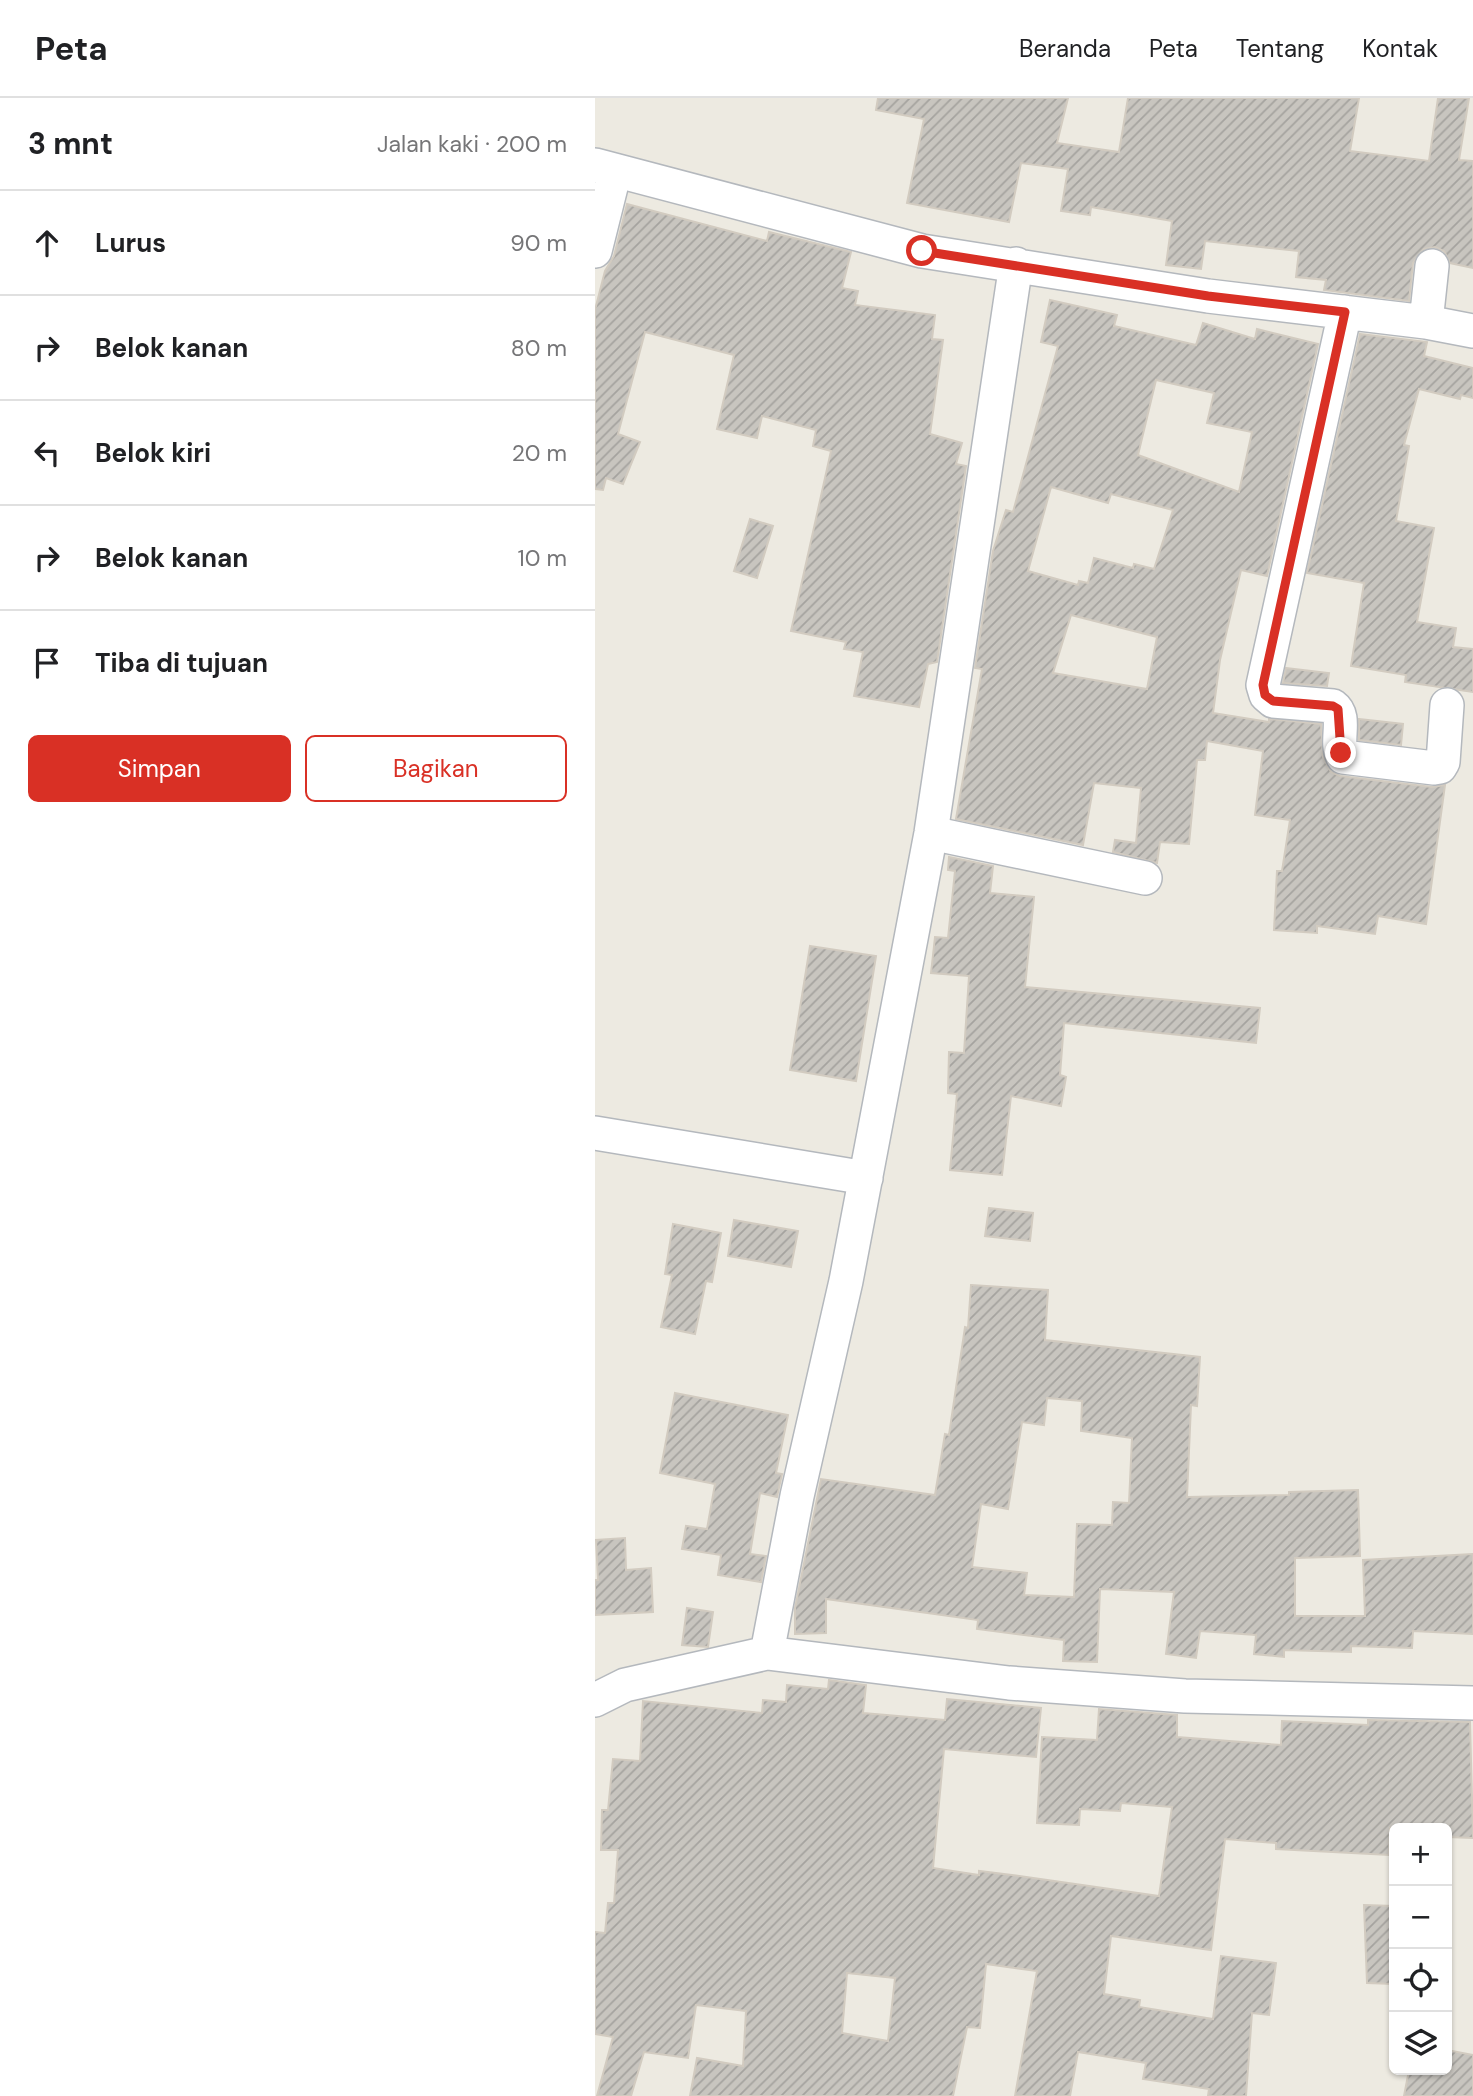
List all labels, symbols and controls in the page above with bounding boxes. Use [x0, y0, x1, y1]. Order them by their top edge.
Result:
text: Peta [35, 27, 108, 70]
text: Beranda [1019, 33, 1111, 64]
text: Peta [1149, 33, 1198, 64]
text: Tentang [1236, 33, 1324, 64]
text: Kontak [1362, 33, 1438, 64]
text: 3 mnt [28, 124, 113, 163]
text: Jalan kaki · 200 m [377, 129, 567, 159]
icon: ahead [28, 224, 66, 262]
text: Lurus [95, 226, 166, 260]
text: 90 m [510, 228, 567, 258]
route start [906, 235, 937, 266]
icon: right [28, 329, 66, 367]
text: Belok kanan [95, 331, 248, 365]
text: 80 m [511, 333, 567, 363]
icon: left [28, 434, 66, 472]
text: Belok kiri [95, 436, 211, 470]
text: 20 m [512, 438, 567, 468]
icon: right [28, 539, 66, 577]
text: Belok kanan [95, 541, 248, 575]
text: 10 m [517, 543, 567, 573]
icon: arrive [28, 644, 66, 682]
text: Tiba di tujuan [95, 646, 268, 680]
button: Simpan [28, 735, 291, 802]
button: Bagikan [305, 735, 567, 802]
route end [1325, 737, 1356, 768]
map controls [1389, 1823, 1452, 2075]
button: + [1389, 1823, 1452, 1886]
button: − [1389, 1886, 1452, 1949]
button: locate [1389, 1949, 1452, 2012]
button: layers [1389, 2012, 1452, 2075]

